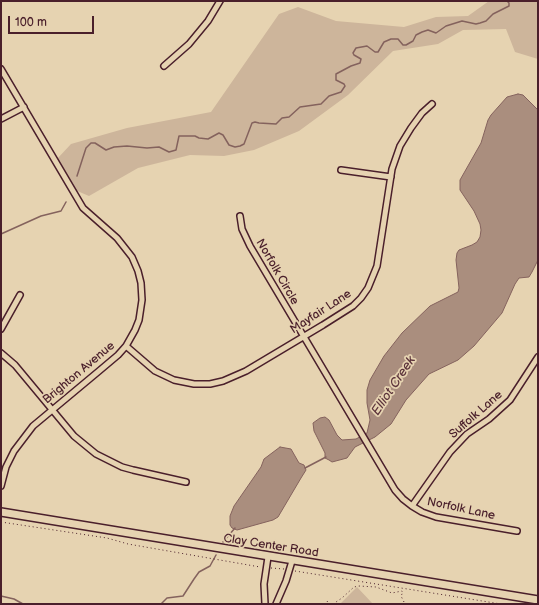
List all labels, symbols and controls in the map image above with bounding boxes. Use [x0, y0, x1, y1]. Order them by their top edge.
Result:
scale bar [10, 8, 96, 34]
text: 100 m [15, 15, 47, 30]
street label: Norfolk Circle [252, 237, 302, 307]
street label: Mayfair Lane [288, 287, 354, 337]
street label: Brighton Avenue [40, 339, 118, 407]
water label: Elliot Creek [369, 354, 419, 418]
street label: Suffolk Lane [446, 388, 506, 442]
street label: Norfolk Lane [426, 495, 496, 523]
street label: Clay Center Road [222, 531, 320, 561]

